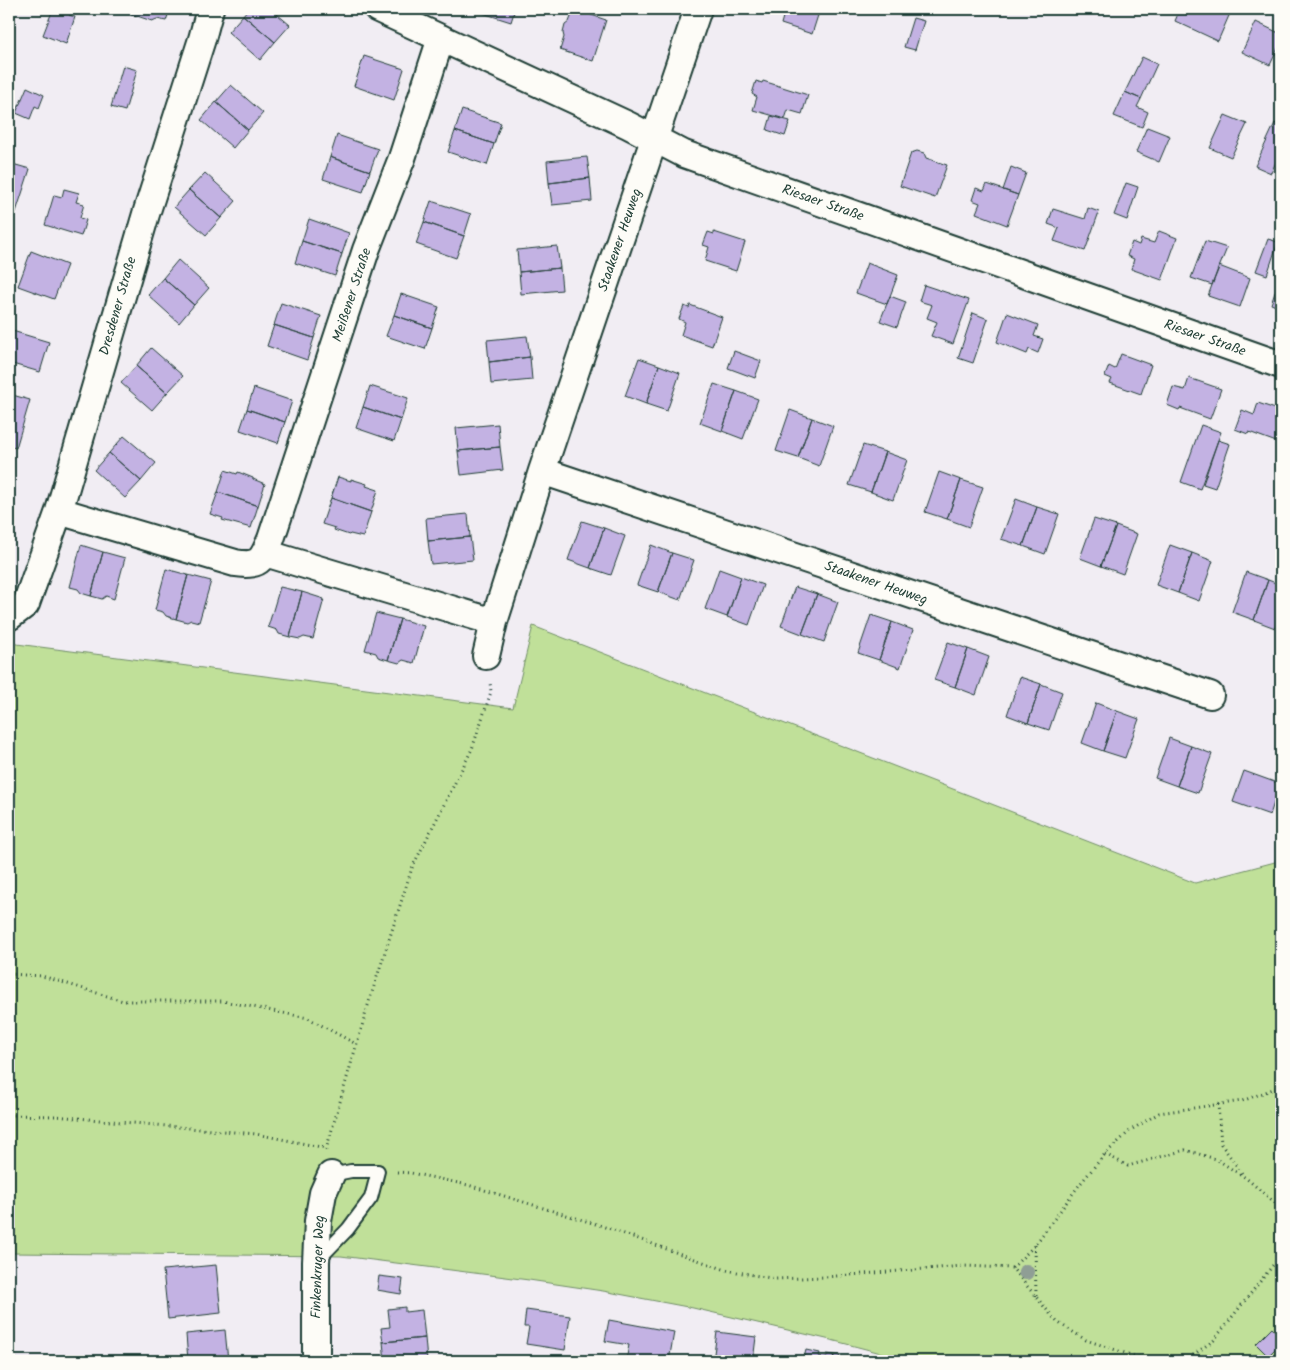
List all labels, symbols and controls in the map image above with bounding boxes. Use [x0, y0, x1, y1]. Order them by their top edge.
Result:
street label: Riesaer Straße [779, 179, 868, 228]
street label: Staakener Heuweg [592, 186, 648, 294]
street label: Meißener Straße [326, 244, 378, 345]
street label: Dresdener Straße [93, 253, 143, 358]
street label: Riesaer Straße [1161, 314, 1250, 363]
street label: Staakener Heuweg [822, 555, 930, 611]
street label: Finkenkruger Weg [305, 1215, 331, 1319]

